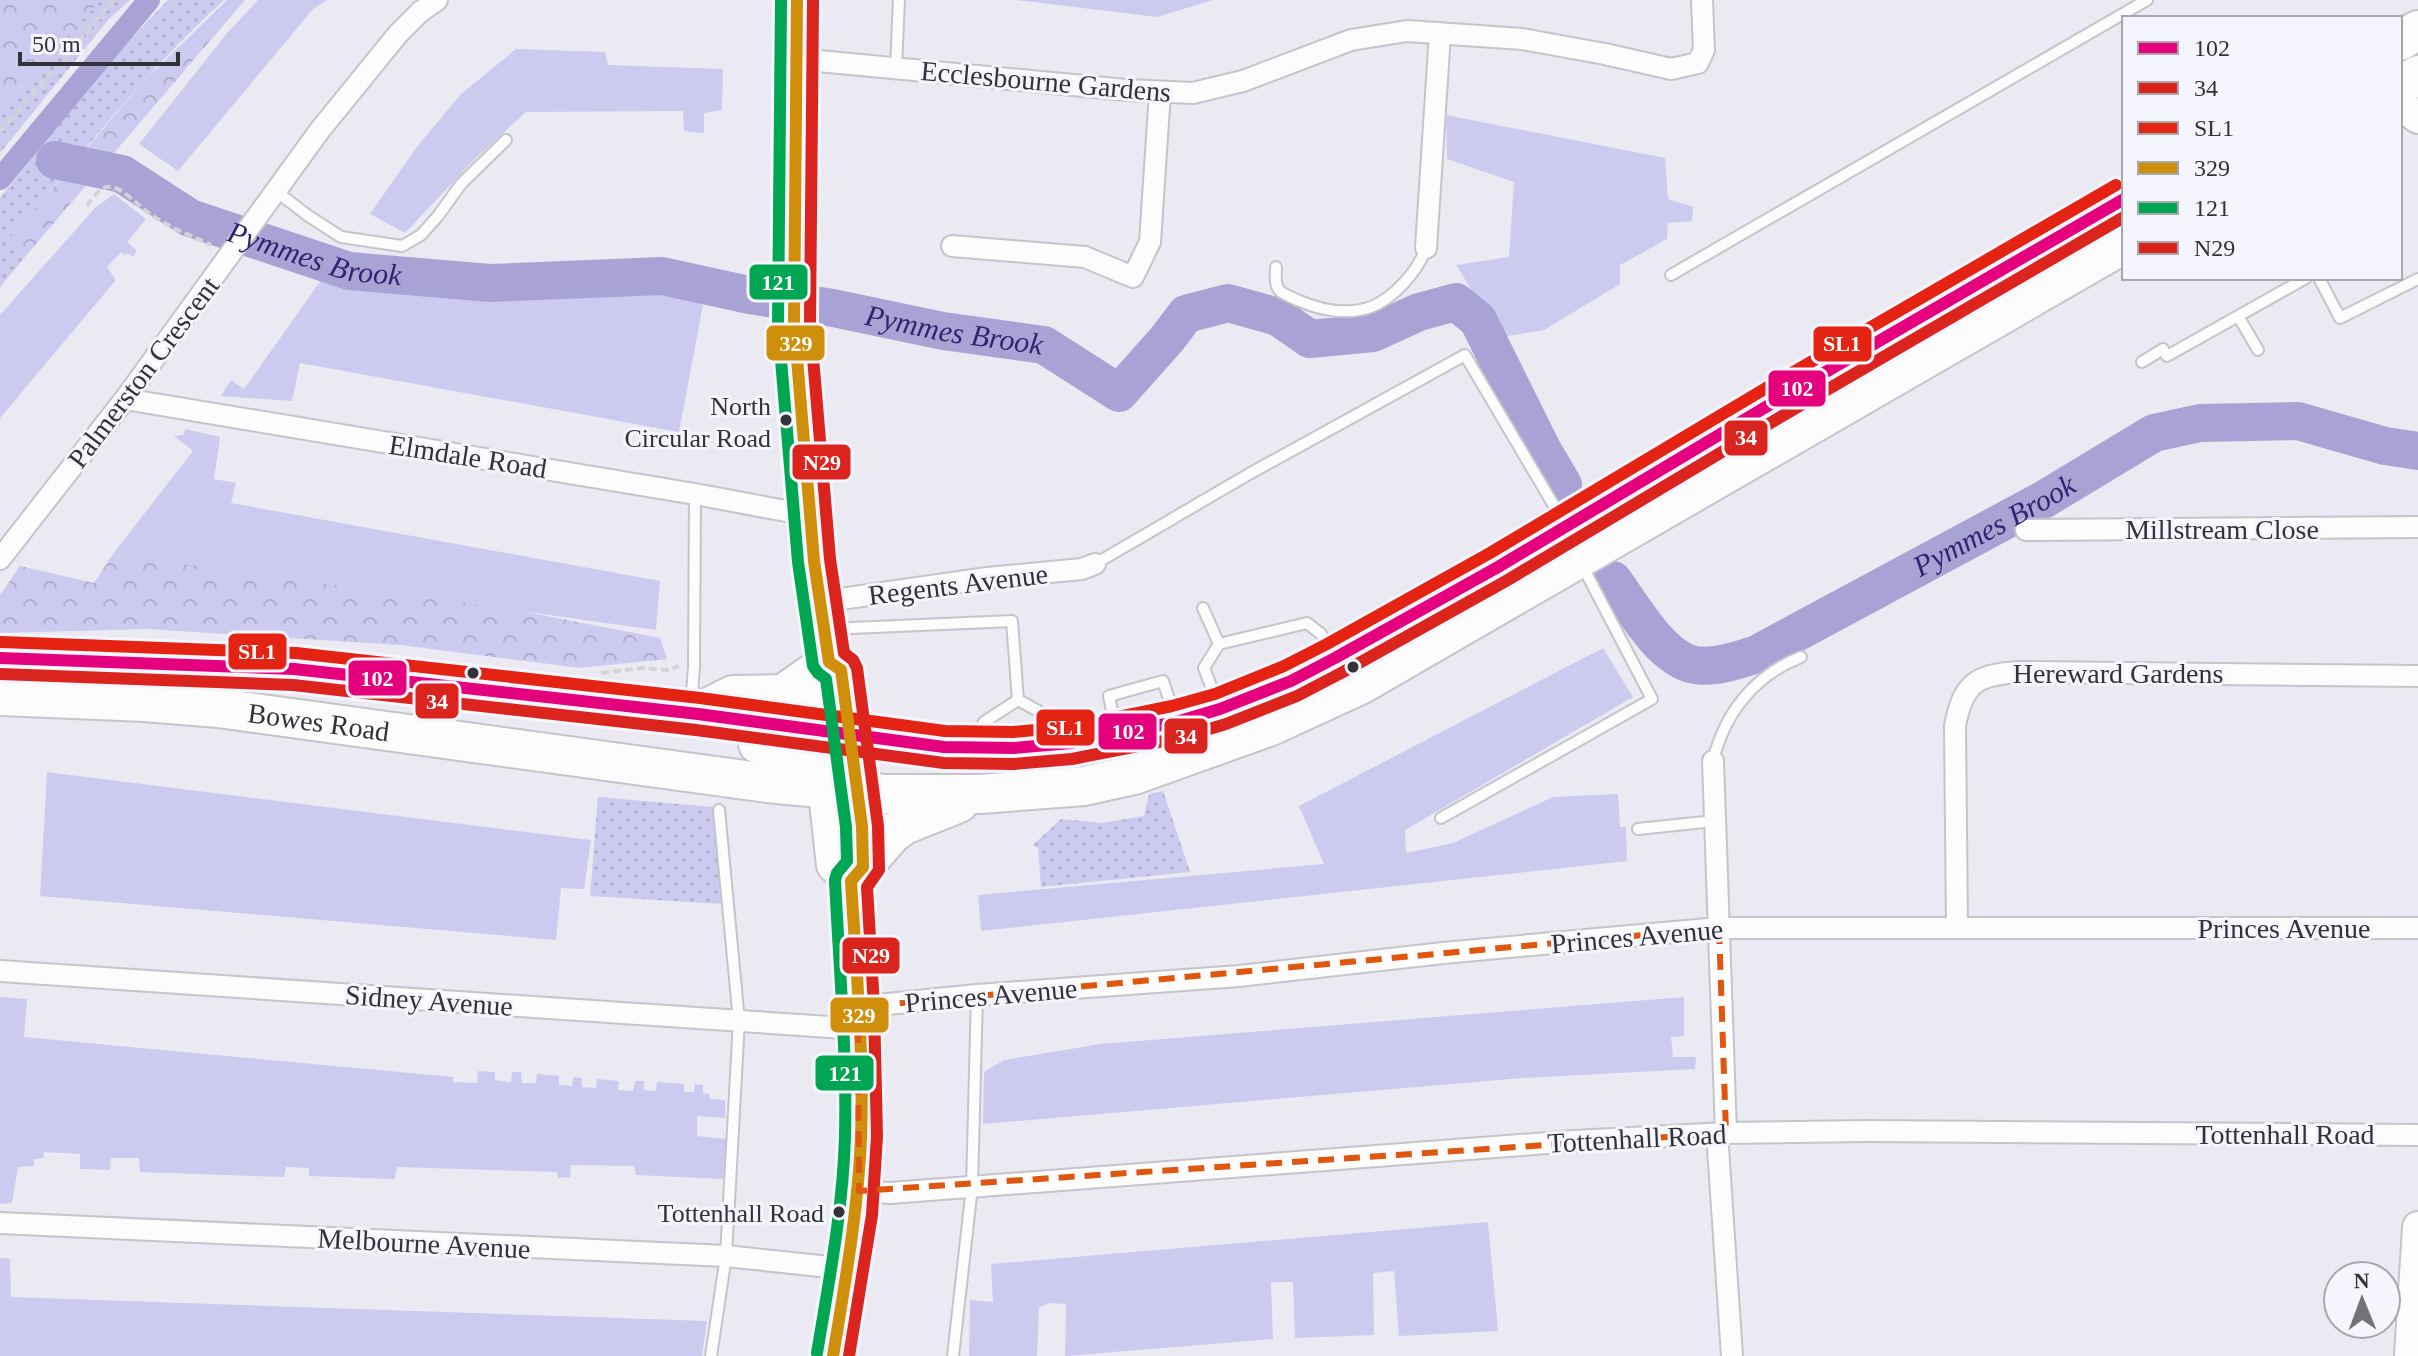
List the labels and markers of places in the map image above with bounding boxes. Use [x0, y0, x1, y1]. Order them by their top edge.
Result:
place label: North Circular Road [624, 392, 771, 453]
marker: North Circular Road [778, 412, 794, 428]
unlabelled marker [1345, 659, 1361, 675]
unlabelled marker [465, 665, 481, 681]
place label: Tottenhall Road [658, 1199, 824, 1228]
marker: Tottenhall Road [831, 1204, 847, 1220]

